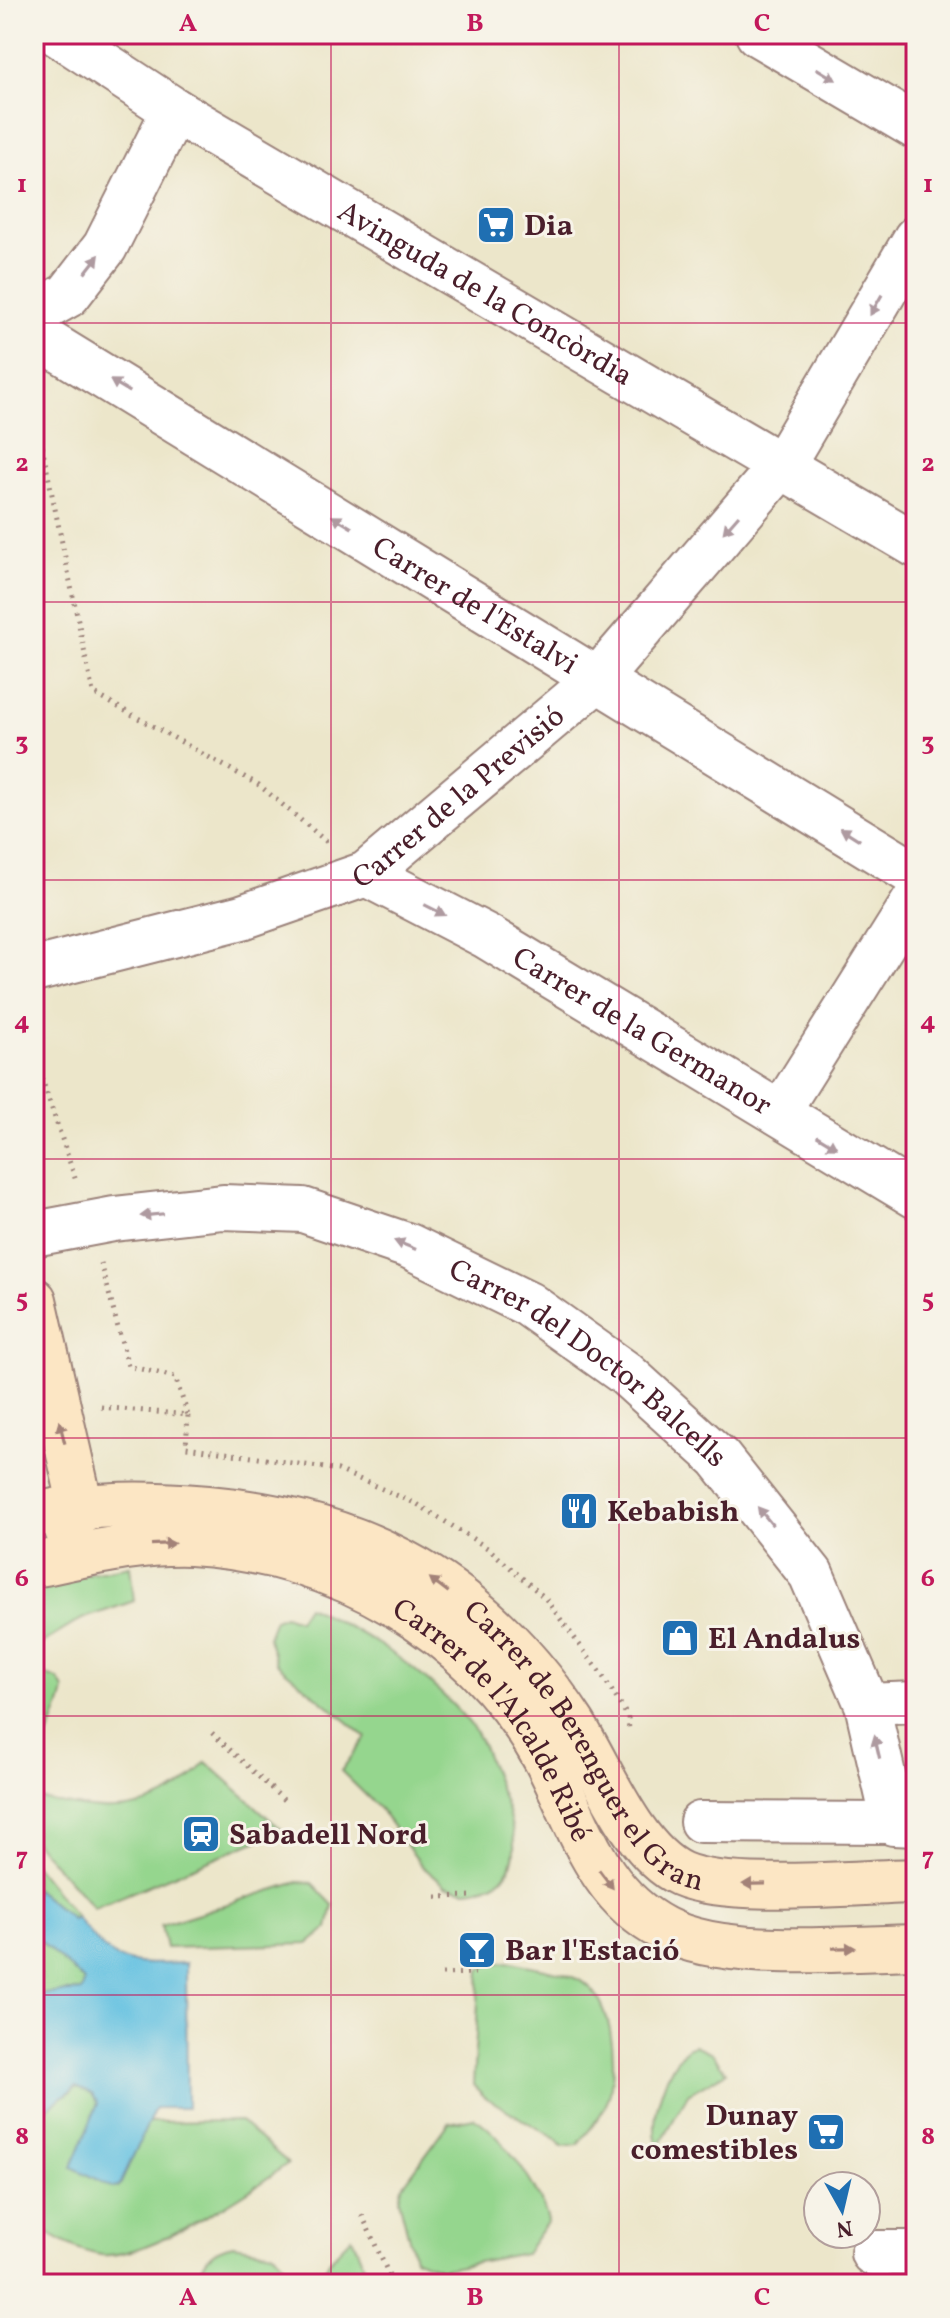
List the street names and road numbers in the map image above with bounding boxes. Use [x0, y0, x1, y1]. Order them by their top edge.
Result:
street label: Avinguda de la Concòrdia [329, 191, 640, 397]
street label: Carrer de l'Estalvi [364, 527, 585, 686]
street label: Carrer de la Previsió [347, 696, 575, 900]
street label: Carrer de la Germanor [504, 938, 779, 1127]
street label: Carrer del Doctor Balcells [441, 1250, 735, 1478]
street label: Carrer de l'Alcalde Ribé [384, 1589, 601, 1849]
street label: Carrer de Berenguer el Gran [454, 1591, 708, 1903]

